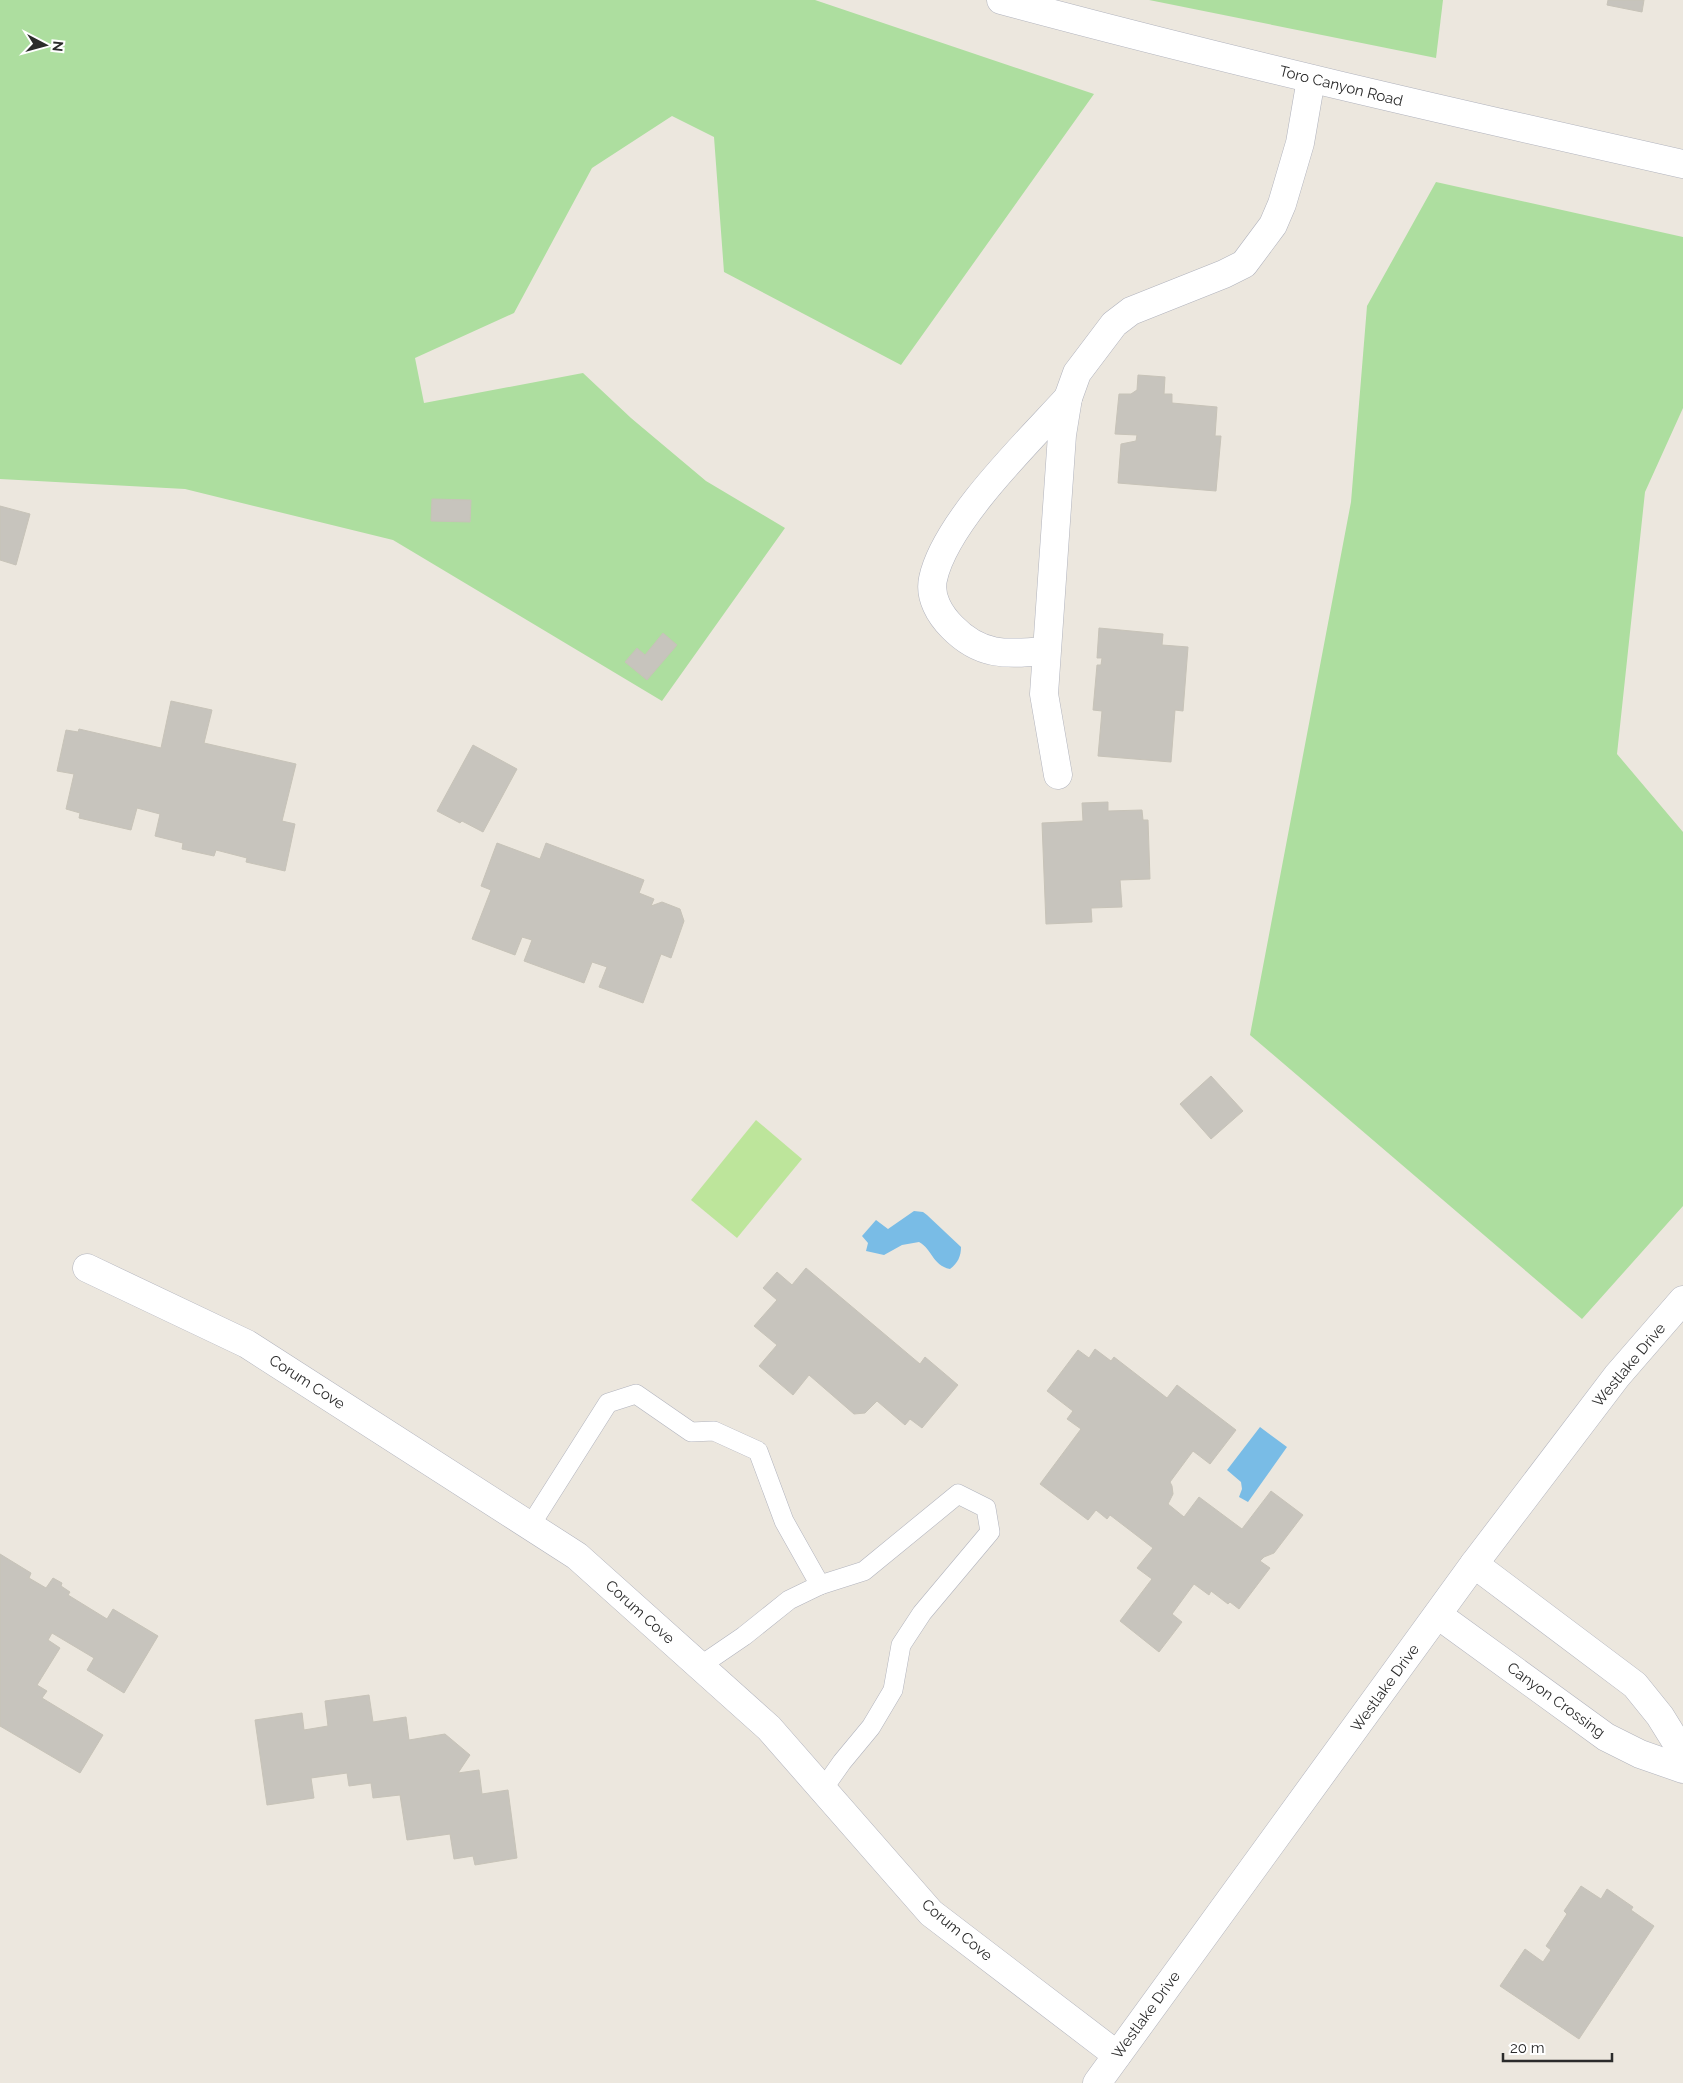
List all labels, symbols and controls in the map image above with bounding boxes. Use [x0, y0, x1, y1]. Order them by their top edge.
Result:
north arrow [20, 20, 70, 70]
text: N [49, 40, 66, 53]
street label: Toro Canyon Road [1277, 62, 1405, 110]
street label: Westlake Drive [1589, 1319, 1669, 1411]
street label: Corum Cove [266, 1351, 348, 1413]
street label: Corum Cove [602, 1576, 678, 1648]
street label: Westlake Drive [1347, 1640, 1423, 1735]
street label: Canyon Crossing [1504, 1659, 1608, 1741]
street label: Corum Cove [918, 1895, 996, 1965]
street label: Westlake Drive [1108, 1967, 1184, 2062]
scale bar [1503, 2030, 1612, 2062]
text: 20 m [1510, 2039, 1545, 2057]

